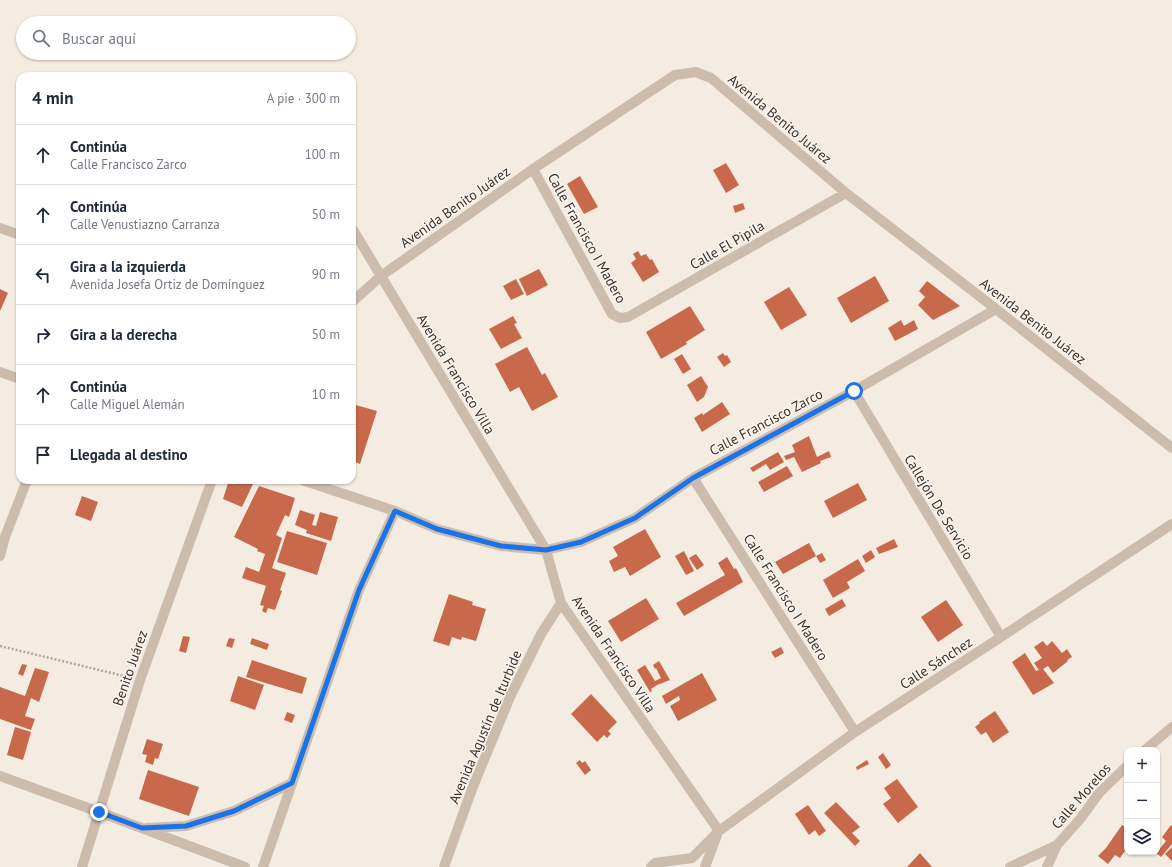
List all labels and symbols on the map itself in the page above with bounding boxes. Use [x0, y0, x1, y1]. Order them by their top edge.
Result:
street label: Avenida Benito Juárez [724, 70, 836, 168]
street label: Avenida Benito Juárez [397, 162, 513, 252]
street label: Calle Francisco I Madero [544, 170, 630, 306]
street label: Calle El Pipila [687, 216, 767, 274]
street label: Avenida Benito Juárez [976, 274, 1090, 368]
street label: Avenida Francisco Villa [413, 311, 499, 437]
route start [845, 382, 863, 400]
street label: Calle Francisco Zarco [706, 385, 826, 459]
street label: Callejón De Servicio [900, 451, 978, 563]
street label: Calle Francisco I Madero [740, 530, 832, 664]
street label: Avenida Francisco Villa [568, 592, 660, 716]
street label: Benito Juárez [109, 628, 151, 708]
street label: Calle Sánchez [896, 633, 976, 693]
street label: Avenida Agustín de Iturbide [444, 648, 526, 806]
street label: Calle Morelos [1047, 759, 1115, 833]
route end [90, 803, 108, 821]

